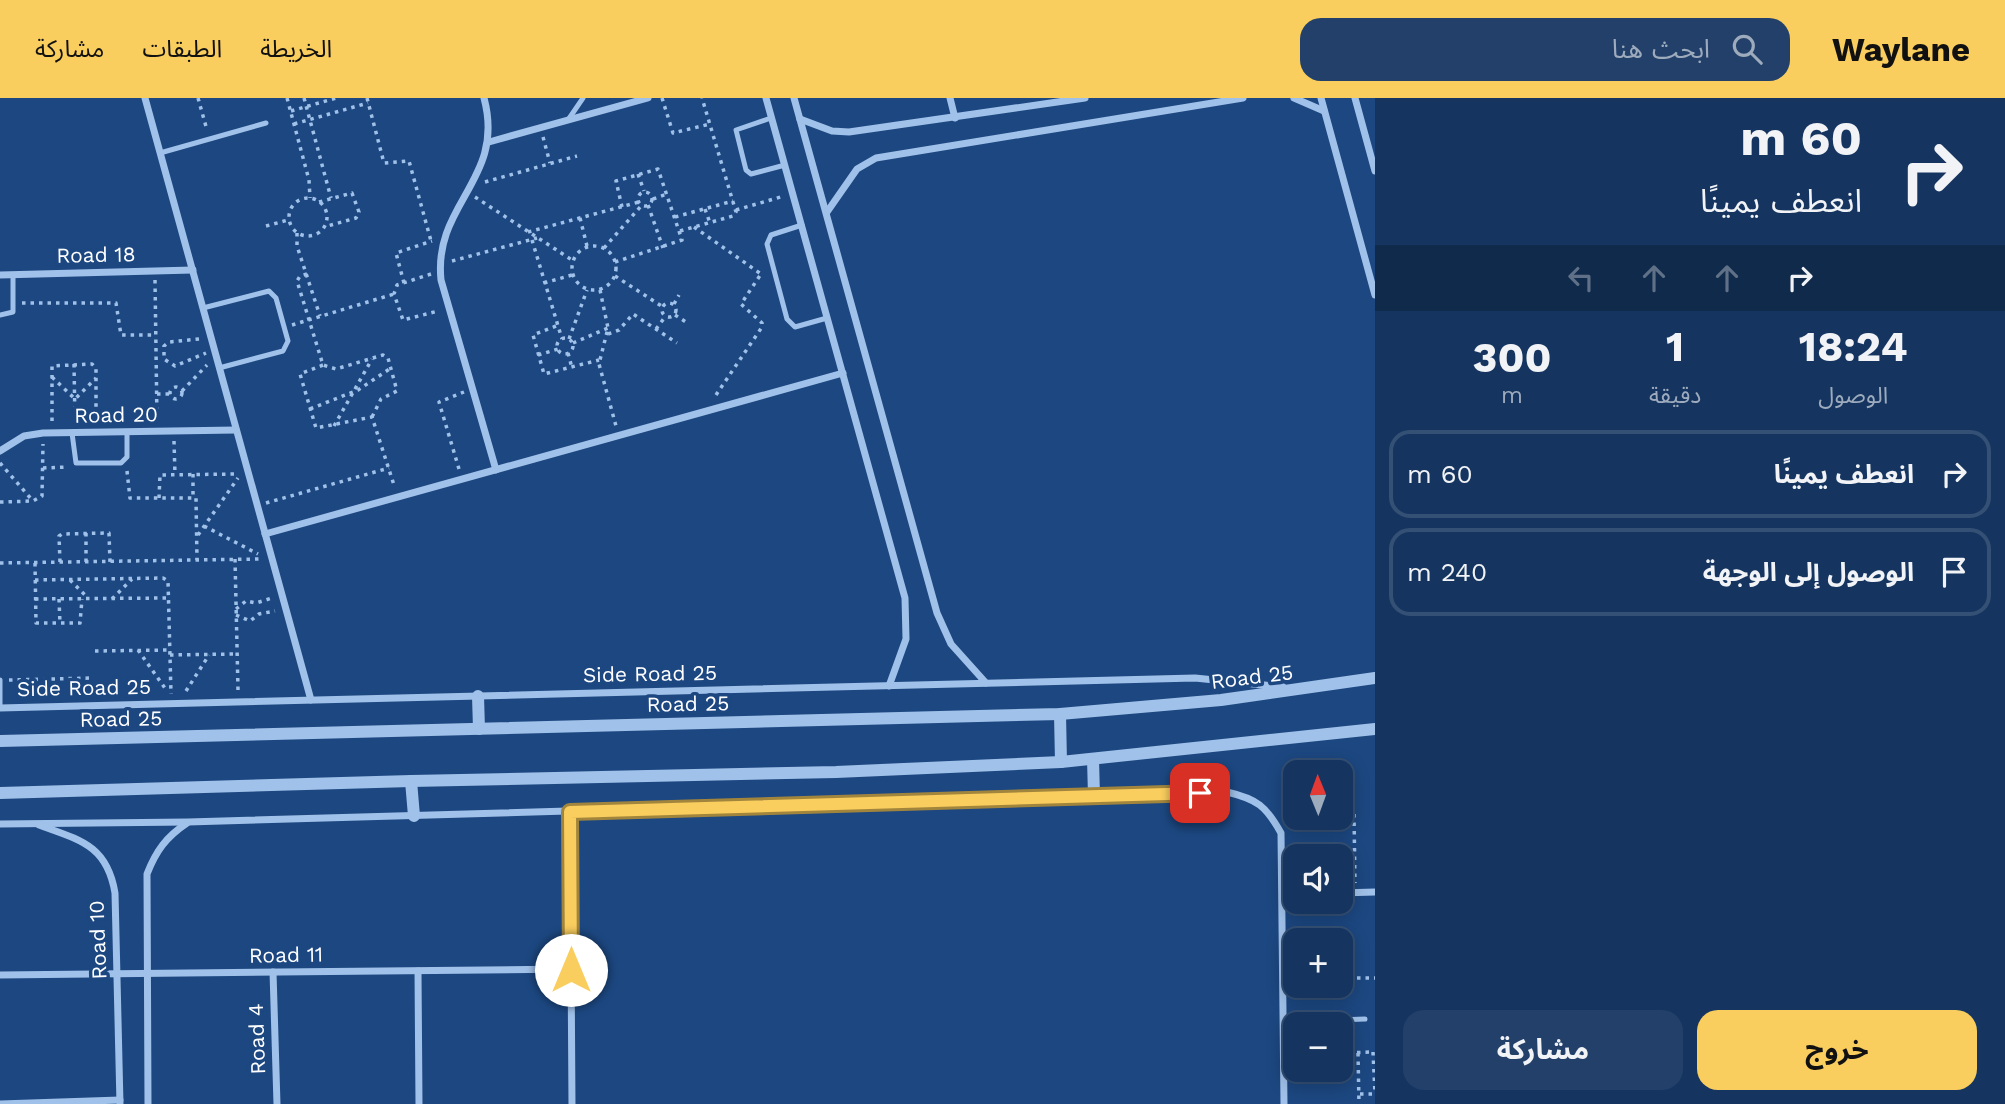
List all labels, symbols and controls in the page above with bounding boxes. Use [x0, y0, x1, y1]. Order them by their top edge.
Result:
search box [1300, 18, 1790, 81]
icon: search [1728, 30, 1766, 68]
text: Waylane [1832, 30, 1970, 69]
text: ابحث هنا [1612, 34, 1710, 64]
text: مشاركة [35, 35, 104, 63]
text: الطبقات [142, 35, 222, 63]
text: الخريطة [260, 35, 332, 63]
text: 60 m [1740, 109, 1862, 167]
icon: right [1886, 126, 1977, 217]
text: انعطف يمينًا [1700, 182, 1862, 220]
street label: Road 18 [56, 241, 136, 268]
icon: left [1562, 259, 1600, 297]
icon: ahead [1635, 259, 1673, 297]
icon: ahead [1708, 259, 1746, 297]
icon: right [1781, 259, 1819, 297]
text: 1 [1666, 322, 1684, 371]
text: 18:24 [1799, 322, 1908, 371]
text: 300 [1472, 333, 1552, 382]
text: m [1501, 382, 1523, 409]
text: دقيقة [1649, 382, 1701, 409]
text: الوصول [1818, 382, 1888, 409]
street label: Road 20 [74, 401, 158, 428]
icon: right [1935, 455, 1973, 493]
text: 60 m [1407, 459, 1473, 489]
text: انعطف يمينًا [1774, 459, 1914, 489]
icon: arrive [1935, 553, 1973, 591]
text: 240 m [1407, 557, 1487, 587]
text: الوصول إلى الوجهة [1703, 557, 1914, 587]
street label: Road 25 [1209, 659, 1295, 694]
street label: Side Road 25 [583, 660, 717, 687]
street label: Side Road 25 [17, 674, 151, 701]
street label: Road 25 [646, 690, 730, 717]
street label: Road 25 [79, 705, 163, 732]
north arrow [1283, 760, 1353, 830]
map controls [1283, 760, 1353, 1082]
pin [1170, 763, 1230, 823]
icon: arrive [1181, 774, 1219, 812]
button: sound [1283, 844, 1353, 914]
street label: Road 10 [84, 900, 111, 980]
button: + [1283, 928, 1353, 998]
position arrow [534, 933, 608, 1007]
street label: Road 11 [249, 941, 323, 968]
street label: Road 4 [243, 1003, 270, 1075]
button: مشاركة [1403, 1010, 1683, 1090]
button: خروج [1697, 1010, 1977, 1090]
button: − [1283, 1012, 1353, 1082]

